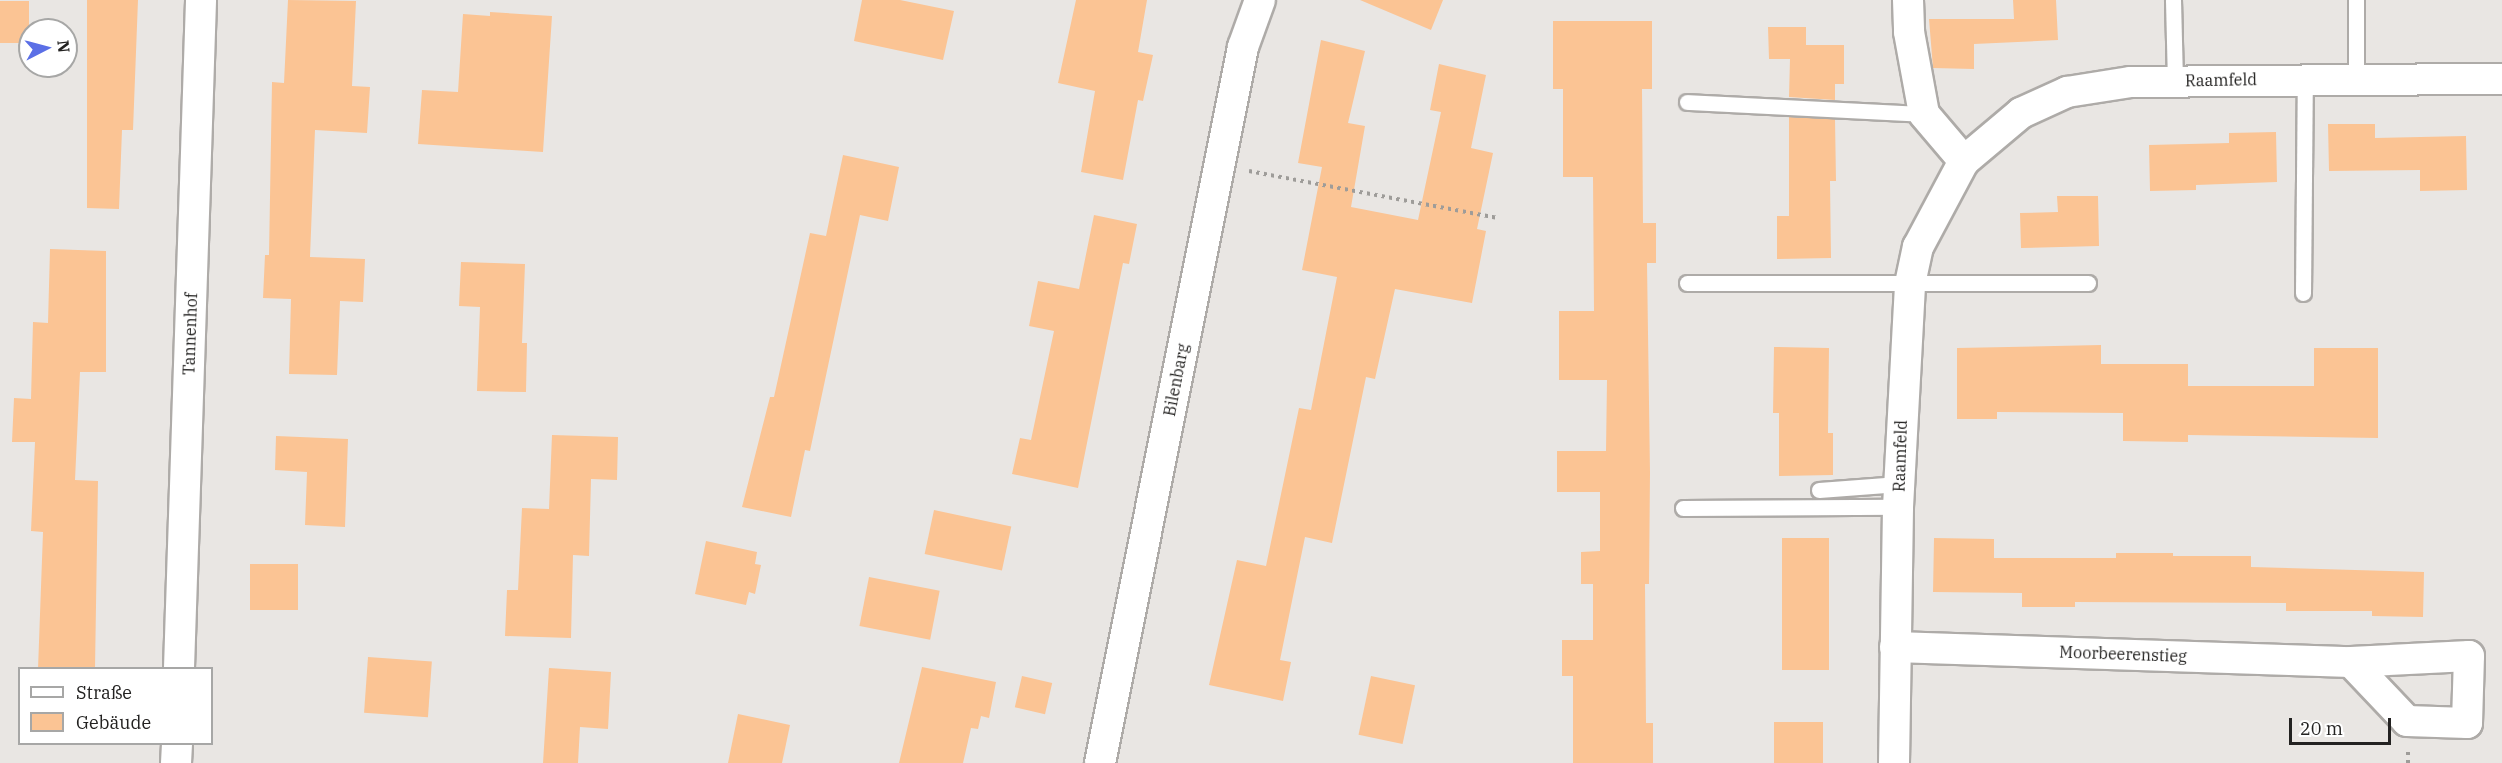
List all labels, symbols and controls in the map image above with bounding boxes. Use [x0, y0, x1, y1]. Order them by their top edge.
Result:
north arrow [18, 18, 78, 78]
text: N [53, 39, 75, 54]
street label: Raamfeld [2185, 70, 2257, 90]
street label: Tannenhof [179, 293, 201, 375]
street label: Bilenbarg [1160, 342, 1192, 418]
street label: Raamfeld [1889, 420, 1911, 492]
street label: Moorbeerenstieg [2059, 642, 2187, 666]
legend [18, 667, 213, 745]
text: Straße [76, 681, 132, 704]
scale bar [2292, 706, 2394, 744]
text: Gebäude [76, 711, 151, 734]
text: 20 m [2300, 717, 2343, 740]

